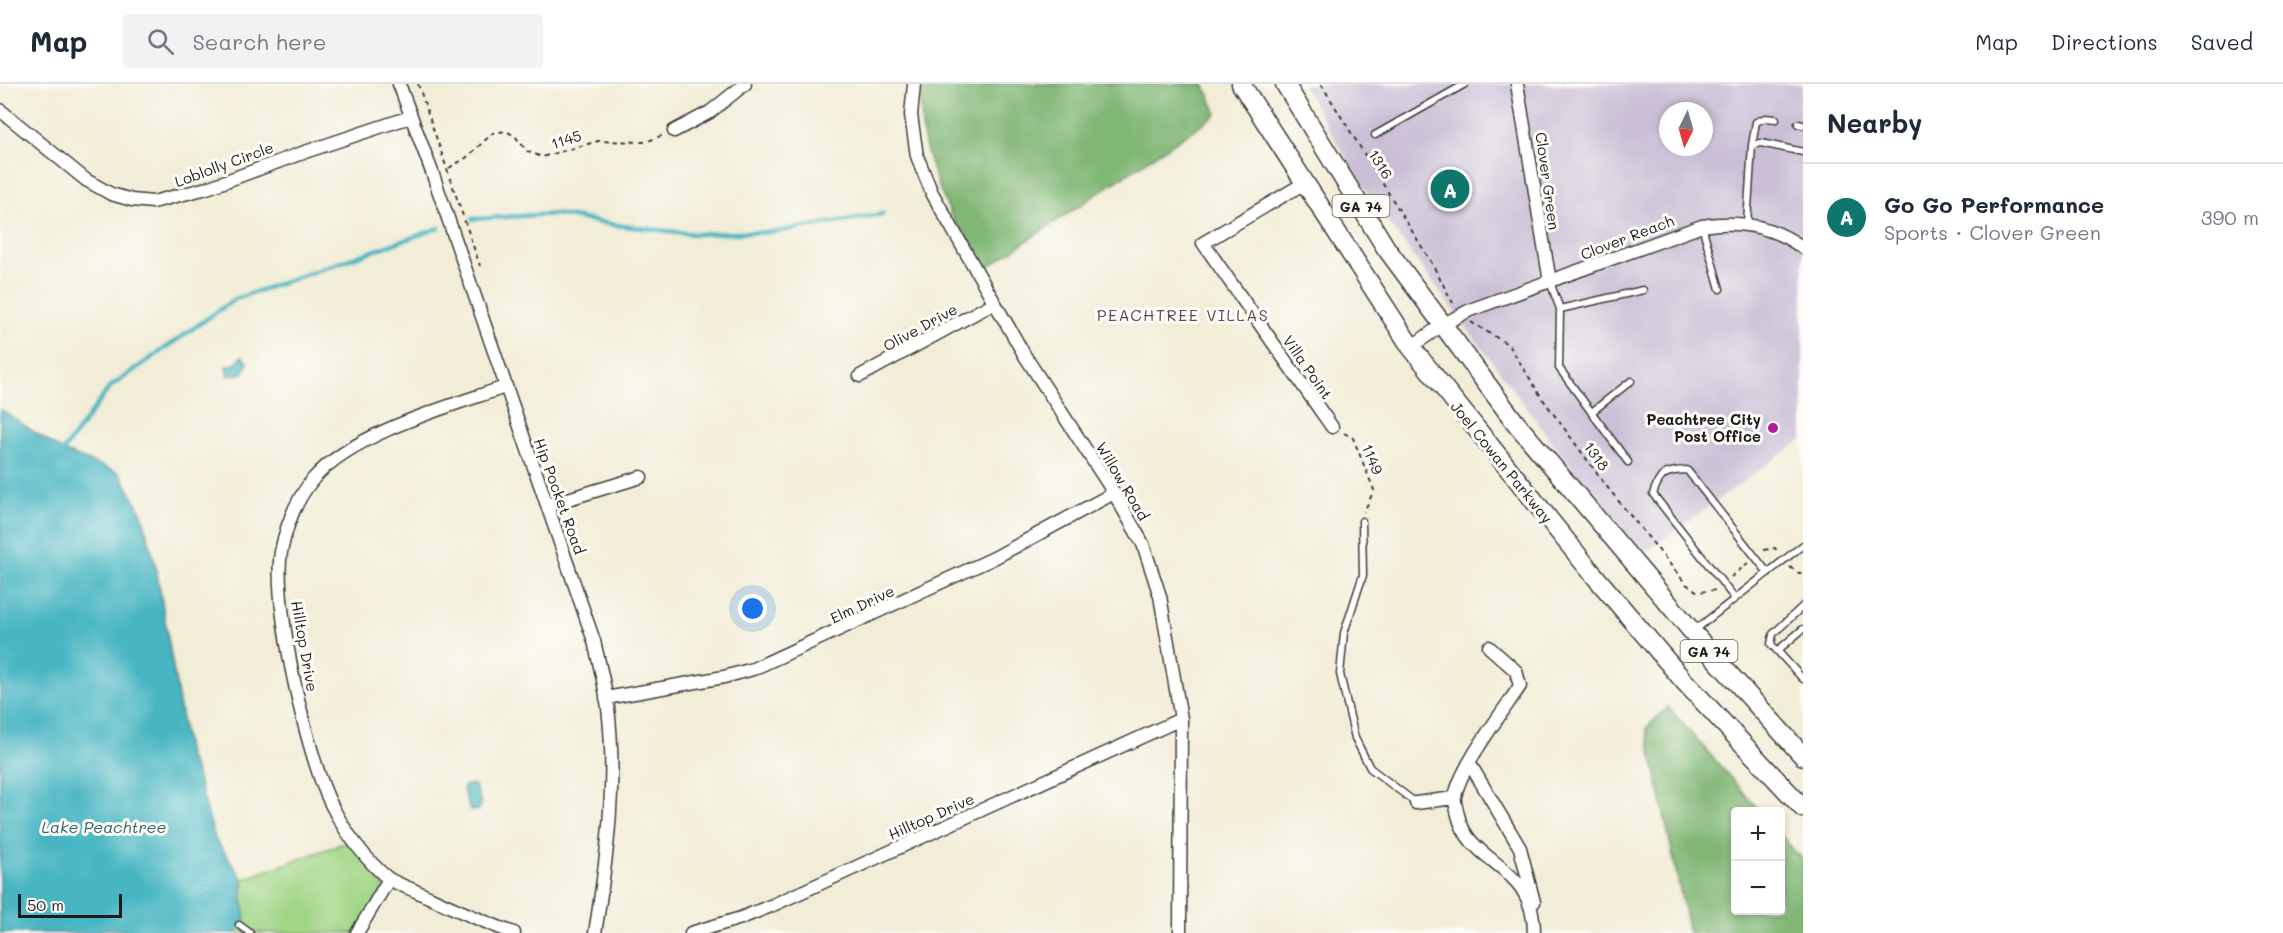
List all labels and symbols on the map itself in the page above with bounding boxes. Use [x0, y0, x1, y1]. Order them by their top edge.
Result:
north arrow [1659, 102, 1713, 156]
street label: 1145 [548, 125, 584, 153]
street label: Clover Green [1531, 131, 1565, 231]
street label: Loblolly Circle [172, 137, 276, 191]
street label: 1316 [1364, 145, 1398, 183]
pin: A [1430, 166, 1470, 212]
road number: GA 74 [1332, 195, 1390, 217]
street label: Clover Reach [1577, 210, 1677, 264]
street label: Olive Drive [879, 298, 961, 356]
district label: PEACHTREE VILLAS [1097, 304, 1269, 325]
street label: Villa Point [1279, 331, 1337, 403]
street label: Joel Cowan Parkway [1447, 397, 1558, 527]
place label: Peachtree City Post Office [1646, 409, 1761, 446]
marker: Peachtree City Post Office [1766, 421, 1780, 435]
street label: Hip Pocket Road [530, 435, 590, 557]
street label: 1318 [1580, 437, 1614, 475]
street label: Willow Road [1092, 438, 1154, 524]
street label: 1149 [1358, 441, 1388, 477]
street label: Elm Drive [827, 580, 897, 628]
your location [738, 594, 767, 623]
street label: Hilltop Drive [287, 599, 323, 693]
road number: GA 74 [1680, 640, 1738, 662]
street label: Hilltop Drive [885, 788, 977, 844]
water label: Lake Peachtree [42, 816, 167, 837]
scale bar [18, 891, 122, 918]

